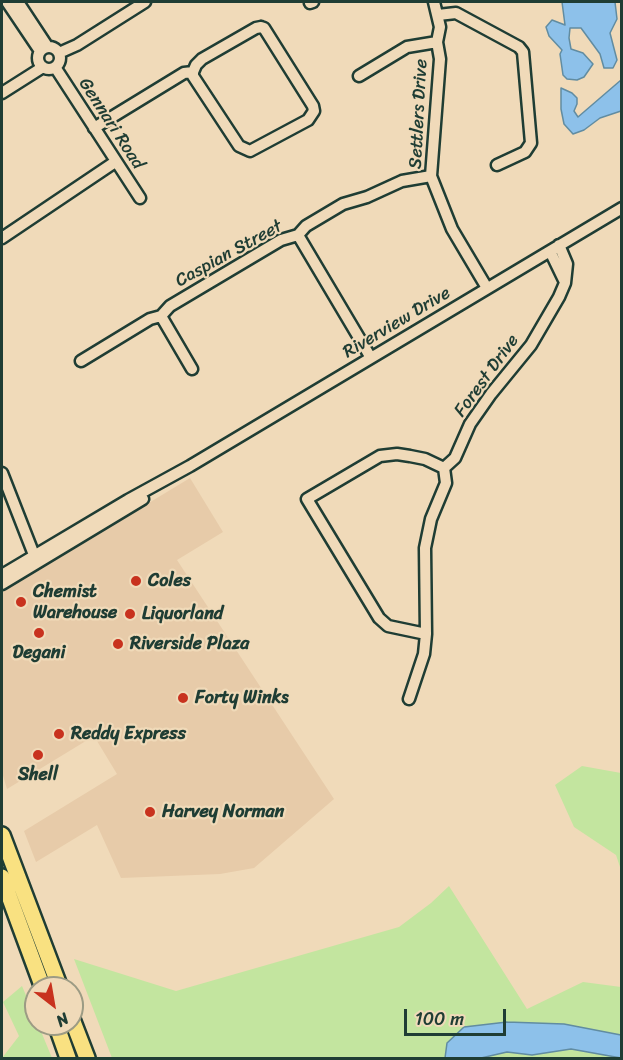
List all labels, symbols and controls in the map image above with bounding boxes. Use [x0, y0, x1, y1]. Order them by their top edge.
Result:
street label: Settlers Drive [405, 59, 433, 169]
street label: Gennari Road [73, 74, 149, 174]
street label: Caspian Street [172, 216, 286, 292]
street label: Riverview Drive [339, 282, 455, 364]
street label: Forest Drive [450, 331, 524, 421]
place label: Coles [148, 570, 191, 592]
marker: Coles [129, 574, 143, 588]
place label: Chemist Warehouse [33, 581, 117, 624]
marker: Chemist Warehouse [14, 595, 28, 609]
place label: Liquorland [142, 603, 223, 625]
marker: Liquorland [123, 607, 137, 621]
marker: Degani [32, 626, 46, 640]
place label: Riverside Plaza [130, 633, 249, 655]
marker: Riverside Plaza [111, 637, 125, 651]
place label: Degani [13, 642, 65, 664]
place label: Forty Winks [195, 687, 289, 709]
marker: Forty Winks [176, 691, 190, 705]
place label: Reddy Express [71, 723, 186, 745]
marker: Reddy Express [52, 727, 66, 741]
marker: Shell [31, 748, 45, 762]
place label: Shell [18, 764, 58, 786]
place label: Harvey Norman [162, 801, 284, 823]
marker: Harvey Norman [143, 805, 157, 819]
north arrow [24, 976, 84, 1036]
scale bar [407, 997, 509, 1035]
text: 100 m [415, 1003, 464, 1035]
text: N [50, 1005, 75, 1035]

